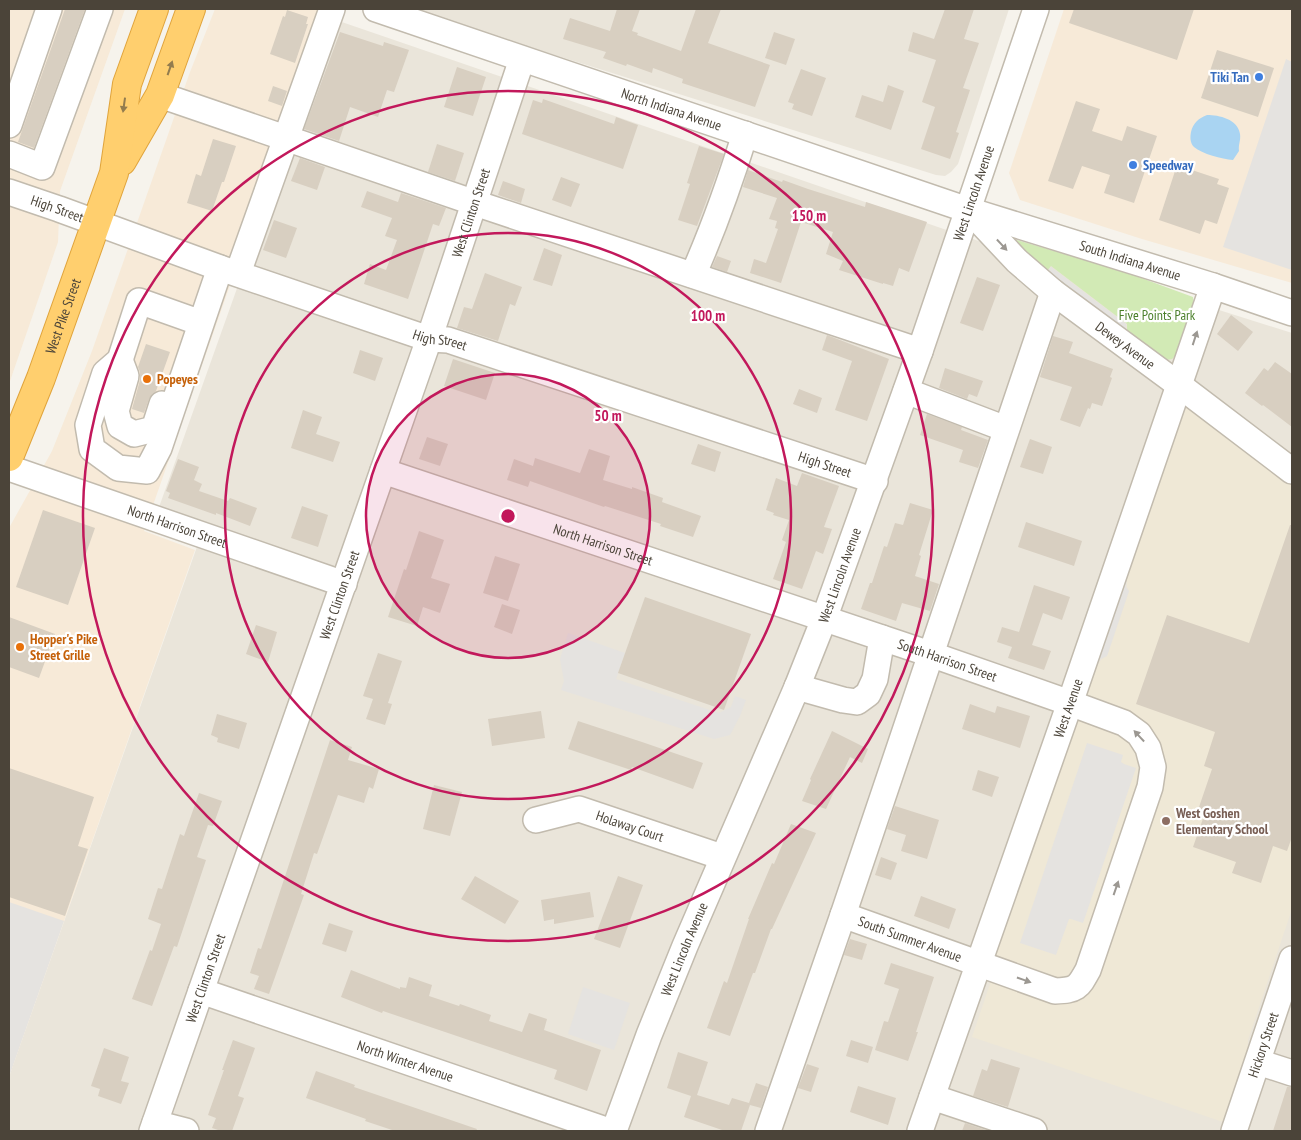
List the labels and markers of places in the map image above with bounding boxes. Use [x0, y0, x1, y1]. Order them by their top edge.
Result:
place label: Tiki Tan [1210, 68, 1249, 86]
marker: Tiki Tan [1253, 71, 1265, 83]
place label: Speedway [1143, 156, 1194, 174]
marker: Speedway [1127, 159, 1139, 171]
place label: Popeyes [157, 370, 198, 388]
marker: Popeyes [141, 373, 153, 385]
centre of rings [499, 507, 517, 525]
place label: Hopper's Pike Street Grille [30, 630, 98, 664]
marker: Hopper's Pike Street Grille [14, 641, 26, 653]
place label: West Goshen Elementary School [1175, 804, 1269, 838]
marker: West Goshen Elementary School [1160, 815, 1172, 827]

